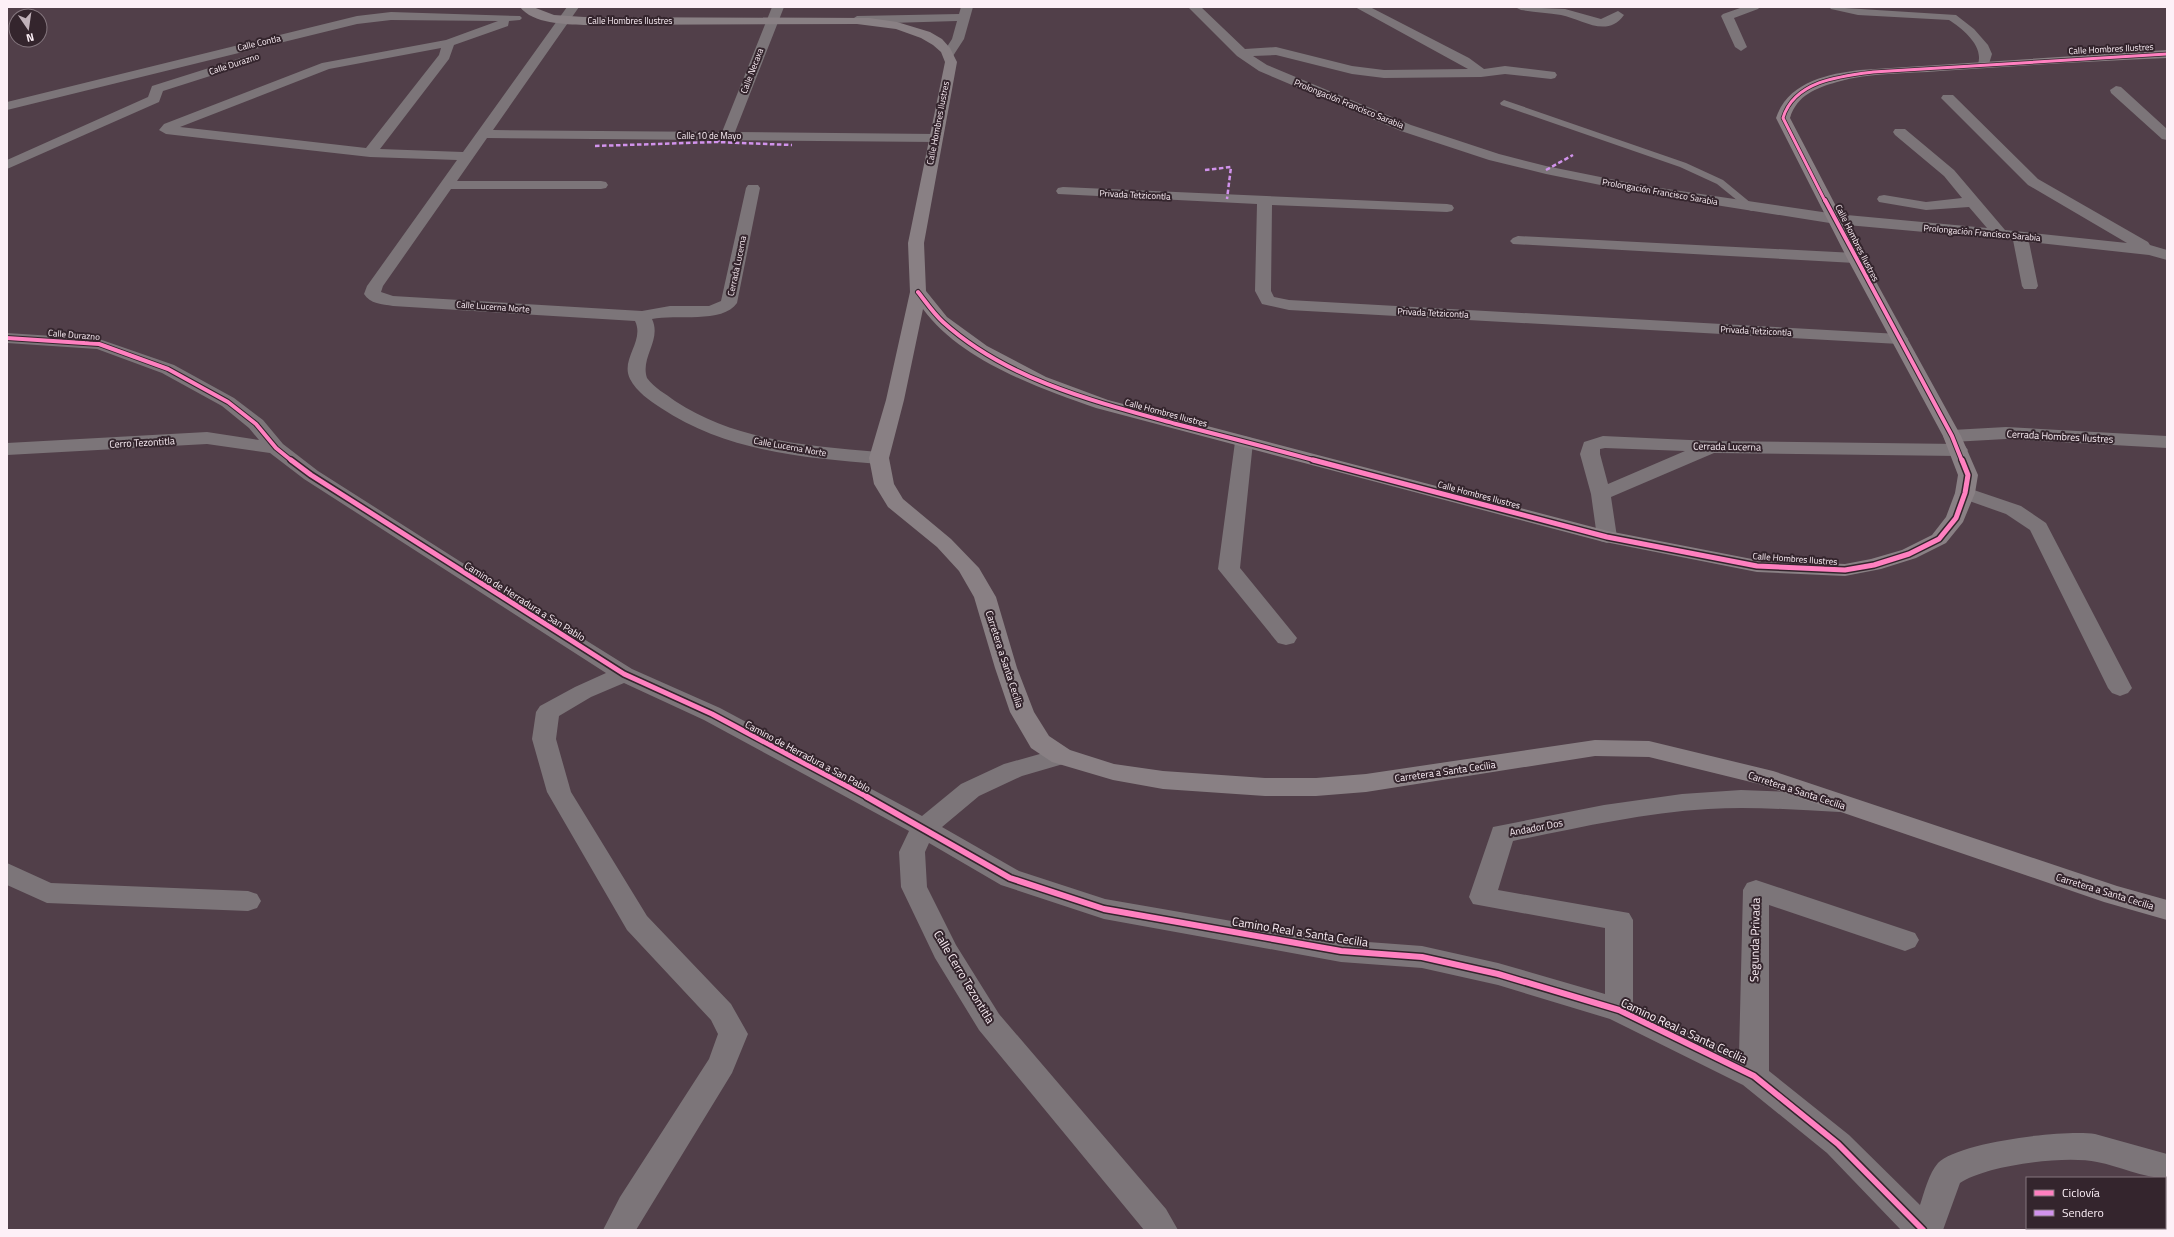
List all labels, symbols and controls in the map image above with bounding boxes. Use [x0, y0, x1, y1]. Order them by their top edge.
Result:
north arrow [8, 8, 48, 48]
street label: Calle Hombres Ilustres [587, 14, 673, 27]
text: N [25, 29, 36, 46]
street label: Calle Contla [236, 31, 282, 54]
street label: Calle Hombres Ilustres [2068, 40, 2154, 57]
street label: Calle Necaxa [737, 46, 766, 95]
street label: Calle Durazno [207, 49, 261, 78]
street label: Prolongación Francisco Sarabia [1292, 76, 1406, 132]
street label: Calle Hombres Ilustres [923, 80, 952, 166]
street label: Calle 10 de Mayo [677, 129, 741, 142]
street label: Prolongación Francisco Sarabia [1601, 175, 1719, 208]
street label: Privada Tetzicontla [1099, 186, 1171, 203]
street label: Calle Hombres Ilustres [1832, 202, 1883, 284]
street label: Prolongación Francisco Sarabia [1923, 221, 2042, 244]
street label: Cerrada Lucerna [724, 234, 749, 297]
street label: Calle Lucerna Norte [456, 297, 531, 316]
street label: Privada Tetzicontla [1397, 304, 1469, 321]
street label: Privada Tetzicontla [1720, 322, 1792, 339]
street label: Calle Durazno [48, 326, 101, 343]
street label: Calle Hombres Ilustres [1123, 395, 1209, 430]
street label: Cerrada Hombres Ilustres [2006, 426, 2114, 447]
street label: Cerro Tezontitla [109, 433, 175, 452]
street label: Calle Lucerna Norte [753, 434, 828, 459]
street label: Cerrada Lucerna [1693, 438, 1761, 455]
street label: Calle Hombres Ilustres [1436, 477, 1522, 512]
street label: Calle Hombres Ilustres [1752, 549, 1838, 568]
street label: Camino de Herradura a San Pablo [461, 558, 588, 645]
street label: Carretera a Santa Cecilia [982, 608, 1027, 710]
street label: Camino de Herradura a San Pablo [742, 717, 873, 796]
street label: Carretera a Santa Cecilia [1394, 757, 1496, 786]
street label: Carretera a Santa Cecilia [1746, 768, 1848, 813]
street label: Andador Dos [1508, 815, 1564, 840]
street label: Carretera a Santa Cecilia [2054, 869, 2156, 914]
street label: Segunda Privada [1744, 898, 1765, 982]
street label: Camino Real a Santa Cecilia [1231, 911, 1370, 952]
street label: Calle Cerro Tezontitla [929, 927, 1000, 1027]
street label: Camino Real a Santa Cecilia [1618, 993, 1751, 1068]
legend [2026, 1177, 2166, 1229]
text: Ciclovía [2062, 1183, 2100, 1202]
text: Sendero [2062, 1203, 2104, 1222]

